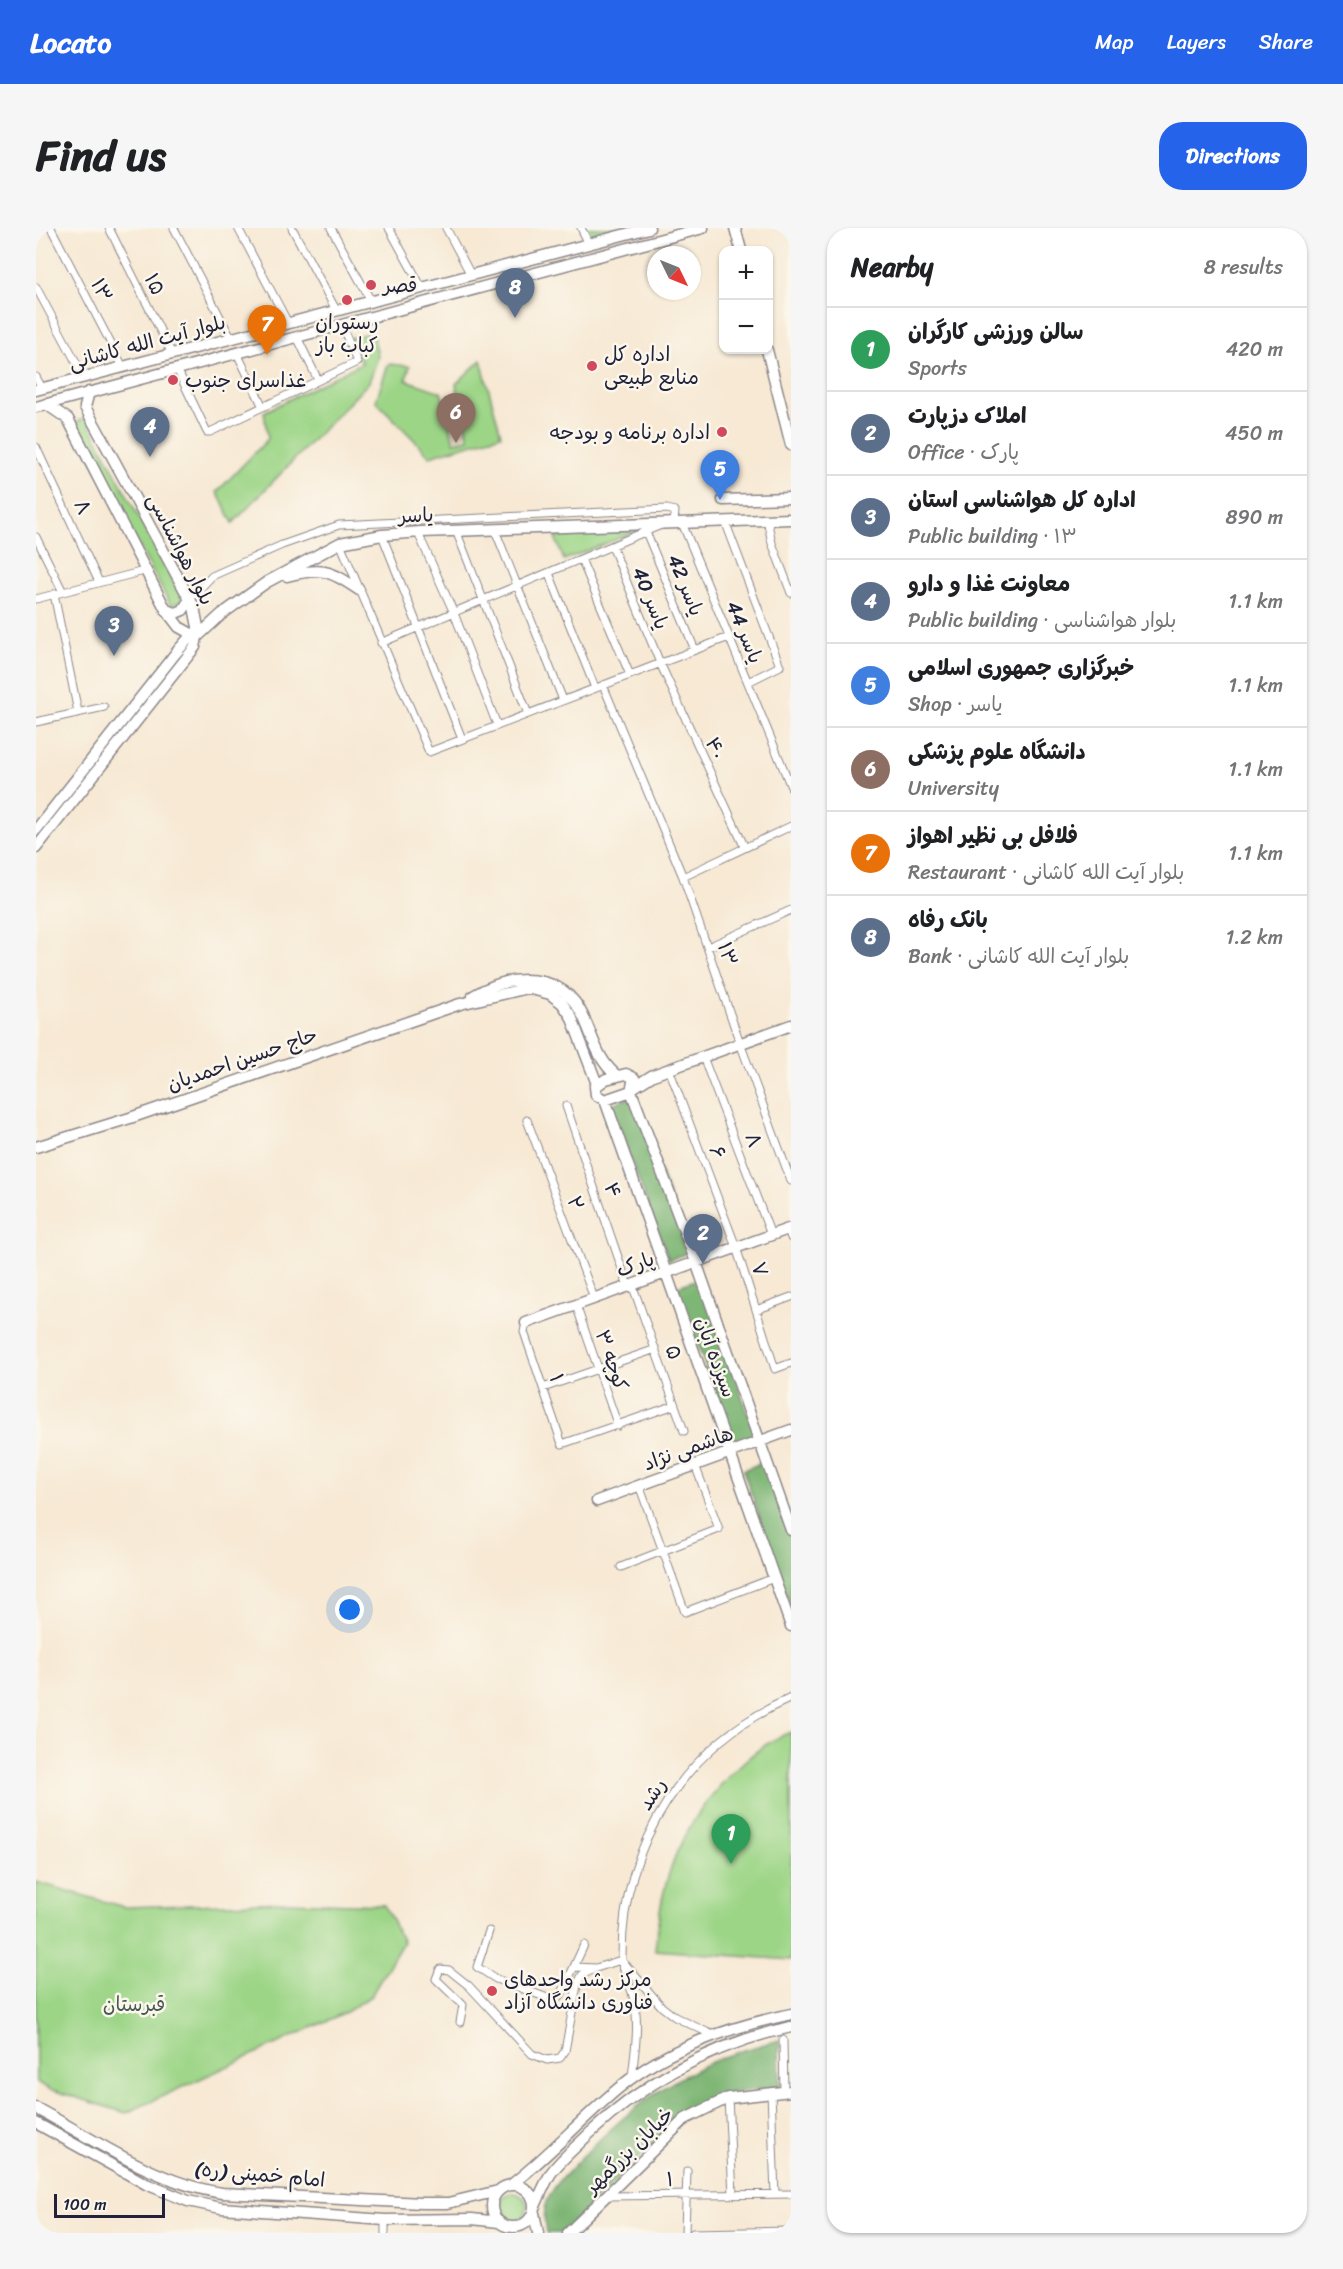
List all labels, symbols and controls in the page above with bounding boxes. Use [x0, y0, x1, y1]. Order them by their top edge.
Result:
text: Locato [30, 18, 111, 67]
text: Map [1095, 23, 1134, 61]
text: Layers [1167, 23, 1226, 61]
text: Share [1259, 23, 1313, 61]
text: Find us [36, 119, 166, 193]
button: Directions [1159, 122, 1307, 190]
text: Nearby [851, 244, 933, 290]
north arrow [647, 246, 701, 300]
map controls [719, 246, 773, 354]
button: + [719, 246, 773, 300]
text: 8 results [1204, 250, 1283, 285]
street label: ۱۵ [134, 267, 175, 301]
place label: قصر [381, 268, 417, 303]
pin: 8 [496, 268, 534, 318]
street label: ۱۳ [81, 272, 123, 309]
marker: قصر [364, 278, 378, 292]
marker: رستوران کباب باز [340, 293, 354, 307]
button: − [719, 300, 773, 354]
street label: بلوار آیت الله کاشانی [65, 305, 230, 380]
place label: رستوران کباب باز [314, 305, 379, 363]
pin: 7 [248, 306, 286, 355]
text: سالن ورزشی کارگران [908, 312, 1084, 351]
text: 1 [866, 332, 875, 367]
text: 420 m [1226, 332, 1283, 367]
place label: اداره کل منابع طبیعی [604, 337, 699, 395]
text: Sports [908, 351, 967, 386]
marker: اداره کل منابع طبیعی [585, 359, 599, 373]
place label: غذاسرای جنوب [185, 363, 306, 398]
marker: غذاسرای جنوب [166, 373, 180, 387]
pin: 6 [436, 394, 476, 443]
text: املاک دزپارت [908, 396, 1027, 435]
pin: 4 [130, 408, 170, 457]
place label: اداره برنامه و بودجه [550, 415, 710, 450]
text: 2 [865, 416, 876, 451]
text: 450 m [1225, 416, 1283, 451]
marker: اداره برنامه و بودجه [715, 425, 729, 439]
text: Office · پارک [908, 435, 1019, 470]
pin: 5 [700, 450, 740, 500]
text: اداره کل هواشناسی استان [908, 480, 1136, 519]
street label: بلوار هواشناسی [137, 487, 224, 612]
street label: ۸ [64, 493, 101, 521]
street label: یاسر [396, 497, 434, 534]
text: 3 [865, 500, 876, 535]
text: 890 m [1225, 500, 1283, 535]
text: Public building · ۱۳ [908, 519, 1078, 554]
street label: یاسر 42 [657, 549, 714, 622]
street label: یاسر 40 [622, 561, 679, 635]
text: معاونت غذا و دارو [908, 564, 1070, 603]
text: 4 [864, 584, 877, 619]
text: 1.1 km [1229, 584, 1283, 619]
street label: یاسر 44 [716, 595, 773, 669]
text: Public building · بلوار هواشناسی [908, 603, 1176, 638]
pin: 3 [94, 606, 134, 656]
text: خبرگزاری جمهوری اسلامی [908, 648, 1134, 687]
text: 5 [864, 668, 877, 703]
text: 1.1 km [1229, 668, 1283, 703]
text: Shop · یاسر [908, 687, 1003, 722]
street label: ۴۰ [695, 731, 736, 765]
text: دانشگاه علوم پزشکی [908, 732, 1086, 771]
text: 6 [865, 752, 876, 787]
text: 1.1 km [1229, 752, 1283, 787]
text: University [908, 771, 999, 806]
text: فلافل بی نظیر اهواز [908, 816, 1078, 855]
text: 7 [865, 836, 876, 871]
text: 1.1 km [1229, 836, 1283, 871]
text: Restaurant · بلوار آیت الله کاشانی [908, 855, 1184, 890]
text: بانک رفاه [908, 900, 988, 939]
text: 8 [864, 920, 877, 955]
text: 1.2 km [1226, 920, 1283, 955]
street label: ۱۳ [707, 937, 748, 971]
text: Bank · بلوار آیت الله کاشانی [908, 939, 1129, 974]
street label: حاج حسین احمدیان [162, 1017, 322, 1102]
street label: ۸ [735, 1128, 772, 1153]
street label: ۶ [699, 1140, 736, 1164]
street label: ۴ [594, 1177, 632, 1203]
street label: ۲ [557, 1191, 594, 1216]
pin: 2 [684, 1214, 722, 1264]
street label: پارک [611, 1241, 659, 1288]
street label: ۷ [741, 1257, 778, 1281]
street label: سیزده آبان [685, 1312, 746, 1403]
street label: کوچه ۳ [585, 1325, 638, 1395]
street label: ۵ [655, 1340, 692, 1364]
street label: ۱ [539, 1369, 574, 1387]
street label: هاشمی نژاد [638, 1416, 738, 1481]
your location [335, 1595, 364, 1624]
street label: رشد [629, 1771, 676, 1818]
pin: 1 [712, 1814, 750, 1864]
place label: مرکز رشد واحدهای فناوری دانشگاه آزاد [504, 1962, 653, 2020]
marker: مرکز رشد واحدهای فناوری دانشگاه آزاد [485, 1984, 499, 1998]
park label: قبرستان [103, 1987, 165, 2022]
street label: خیابان بزرگمهر [575, 2098, 682, 2204]
street label: امام خمینی (ره) [193, 2151, 327, 2198]
street label: ۱ [666, 2162, 674, 2197]
text: 100 m [63, 2190, 107, 2219]
scale bar [54, 2191, 165, 2218]

